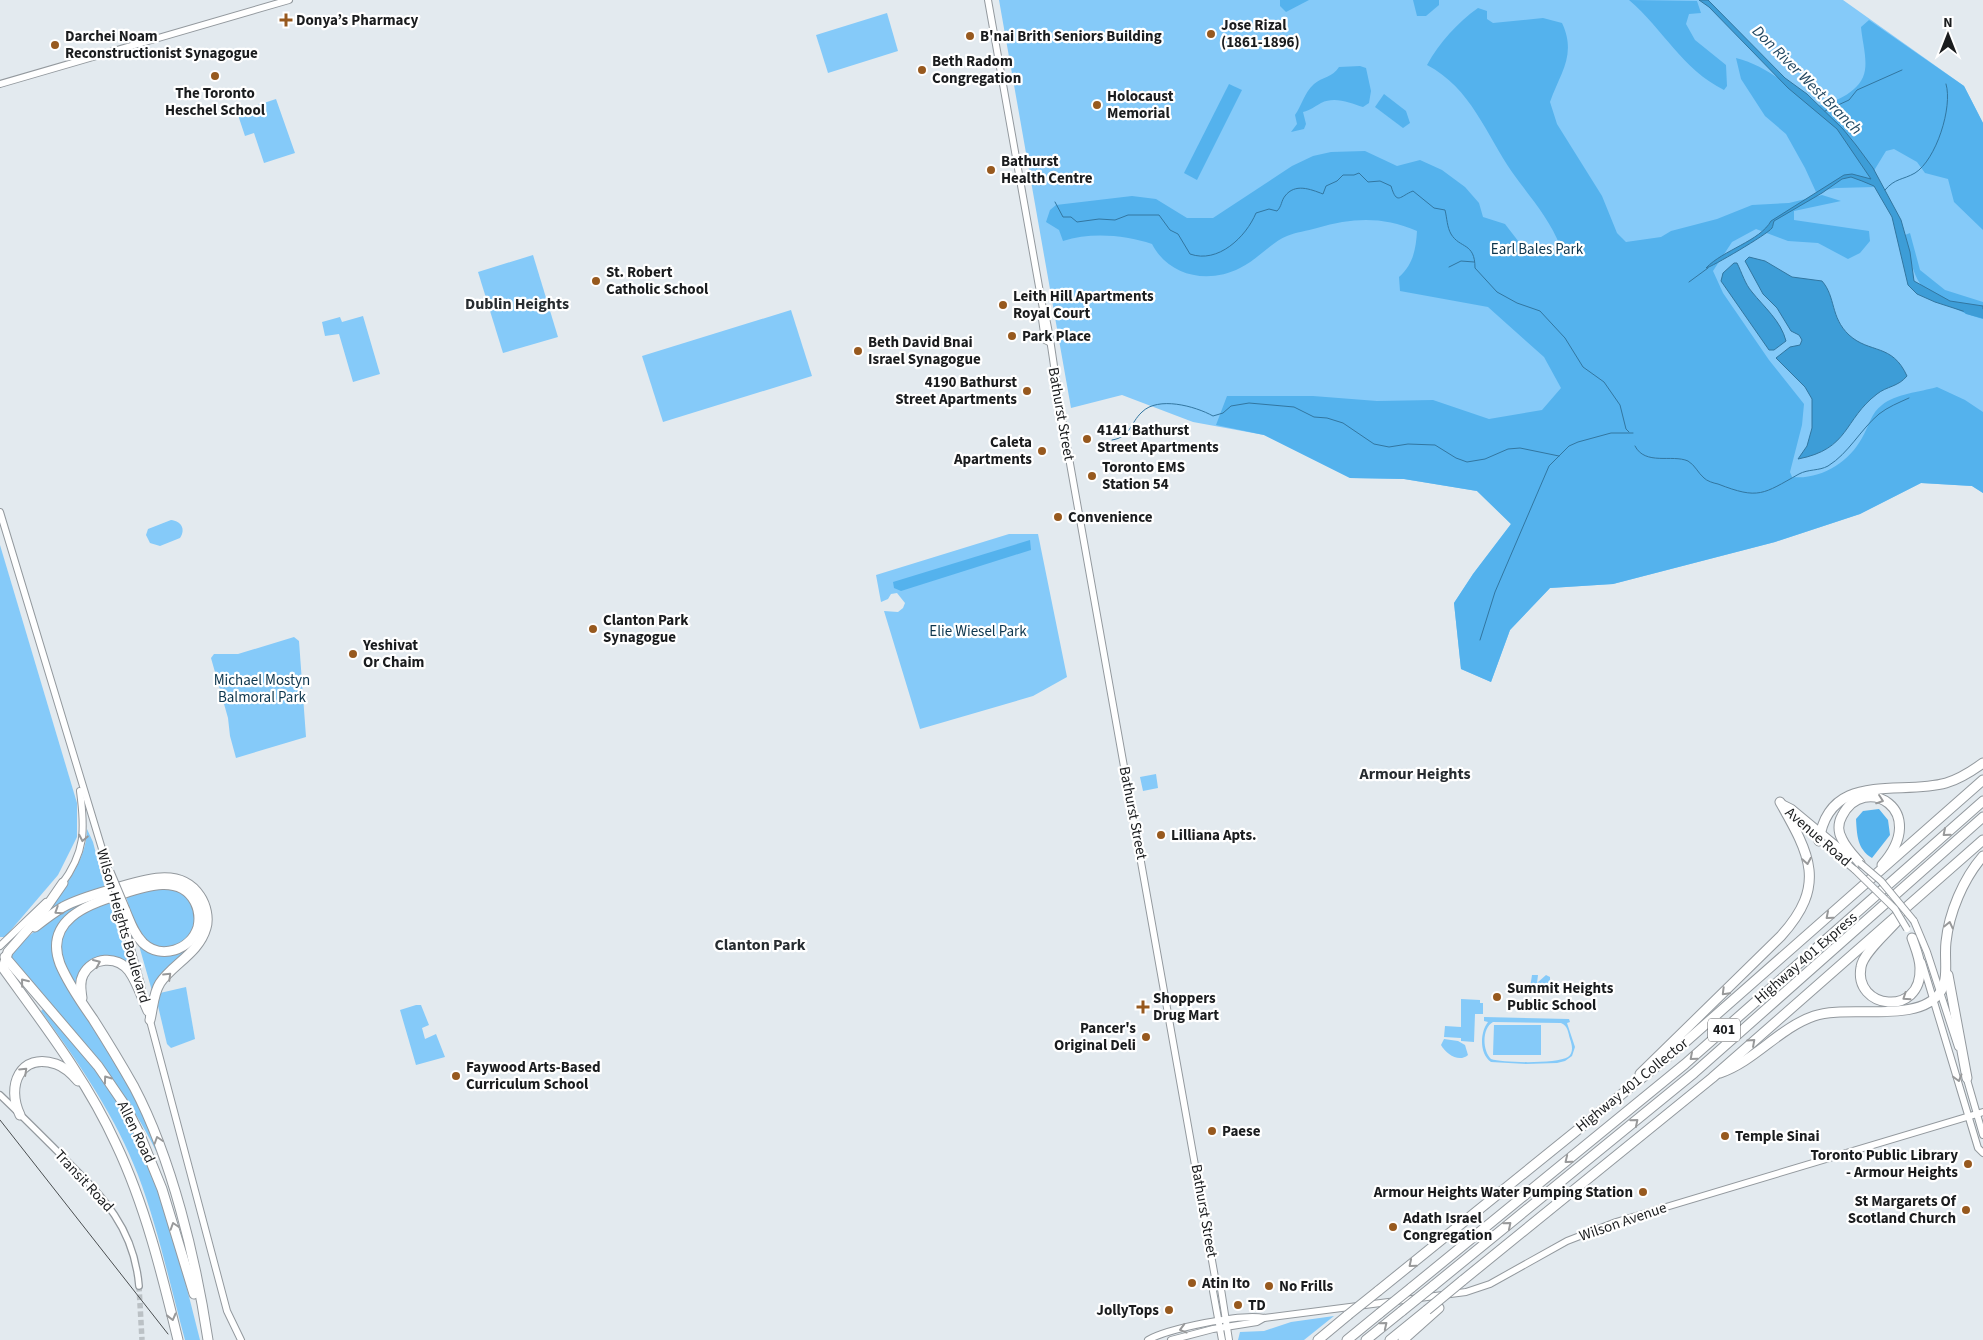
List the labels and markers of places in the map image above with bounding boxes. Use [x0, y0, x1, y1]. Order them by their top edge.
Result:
place label: Donya’s Pharmacy [296, 10, 418, 31]
marker: Donya’s Pharmacy [280, 14, 292, 26]
place label: Jose Rizal (1861-1896) [1221, 15, 1300, 53]
place label: Darchei Noam Reconstructionist Synagogue [65, 26, 258, 64]
place label: B'nai Brith Seniors Building [980, 26, 1162, 47]
marker: Jose Rizal (1861-1896) [1205, 28, 1217, 40]
marker: B'nai Brith Seniors Building [964, 30, 976, 42]
marker: Darchei Noam Reconstructionist Synagogue [49, 39, 61, 51]
place label: Beth Radom Congregation [932, 51, 1021, 89]
marker: Beth Radom Congregation [916, 64, 928, 76]
marker: The Toronto Heschel School [209, 70, 221, 82]
place label: The Toronto Heschel School [165, 83, 266, 121]
place label: Holocaust Memorial [1107, 86, 1174, 124]
marker: Holocaust Memorial [1091, 99, 1103, 111]
place label: Bathurst Health Centre [1001, 151, 1093, 189]
marker: Bathurst Health Centre [985, 164, 997, 176]
place label: St. Robert Catholic School [606, 262, 709, 300]
marker: St. Robert Catholic School [590, 275, 602, 287]
place label: Leith Hill Apartments Royal Court [1013, 286, 1154, 324]
marker: Leith Hill Apartments Royal Court [997, 299, 1009, 311]
place label: Park Place [1022, 326, 1091, 347]
marker: Park Place [1006, 330, 1018, 342]
place label: Beth David Bnai Israel Synagogue [868, 332, 981, 370]
marker: Beth David Bnai Israel Synagogue [852, 345, 864, 357]
place label: 4190 Bathurst Street Apartments [895, 372, 1017, 410]
marker: 4190 Bathurst Street Apartments [1021, 385, 1033, 397]
place label: 4141 Bathurst Street Apartments [1097, 420, 1219, 458]
place label: Caleta Apartments [953, 432, 1032, 470]
marker: 4141 Bathurst Street Apartments [1081, 433, 1093, 445]
marker: Caleta Apartments [1036, 445, 1048, 457]
place label: Toronto EMS Station 54 [1102, 457, 1185, 495]
marker: Toronto EMS Station 54 [1086, 470, 1098, 482]
place label: Convenience [1068, 507, 1153, 528]
marker: Convenience [1052, 511, 1064, 523]
place label: Clanton Park Synagogue [603, 610, 689, 648]
marker: Clanton Park Synagogue [587, 623, 599, 635]
place label: Yeshivat Or Chaim [362, 635, 424, 673]
marker: Yeshivat Or Chaim [347, 648, 359, 660]
place label: Lilliana Apts. [1171, 825, 1257, 846]
marker: Lilliana Apts. [1155, 829, 1167, 841]
place label: Summit Heights Public School [1507, 978, 1614, 1016]
place label: Shoppers Drug Mart [1153, 988, 1219, 1026]
marker: Summit Heights Public School [1491, 991, 1503, 1003]
marker: Shoppers Drug Mart [1137, 1001, 1149, 1013]
place label: Pancer's Original Deli [1054, 1018, 1136, 1056]
marker: Pancer's Original Deli [1140, 1031, 1152, 1043]
place label: Faywood Arts-Based Curriculum School [466, 1057, 601, 1095]
marker: Faywood Arts-Based Curriculum School [450, 1070, 462, 1082]
place label: Paese [1222, 1121, 1261, 1142]
marker: Paese [1206, 1125, 1218, 1137]
place label: Temple Sinai [1735, 1126, 1820, 1147]
marker: Temple Sinai [1719, 1130, 1731, 1142]
place label: Toronto Public Library - Armour Heights [1811, 1145, 1958, 1183]
marker: Toronto Public Library - Armour Heights [1962, 1158, 1974, 1170]
place label: Armour Heights Water Pumping Station [1373, 1182, 1633, 1203]
marker: Armour Heights Water Pumping Station [1637, 1186, 1649, 1198]
place label: St Margarets Of Scotland Church [1848, 1191, 1957, 1229]
marker: St Margarets Of Scotland Church [1960, 1204, 1972, 1216]
place label: Adath Israel Congregation [1402, 1208, 1492, 1246]
marker: Adath Israel Congregation [1387, 1221, 1399, 1233]
place label: Atin Ito [1201, 1273, 1250, 1294]
place label: No Frills [1279, 1276, 1334, 1297]
marker: Atin Ito [1186, 1277, 1198, 1289]
marker: No Frills [1263, 1280, 1275, 1292]
place label: TD [1248, 1295, 1266, 1316]
marker: TD [1232, 1299, 1244, 1311]
place label: JollyTops [1096, 1300, 1159, 1321]
marker: JollyTops [1163, 1304, 1175, 1316]

